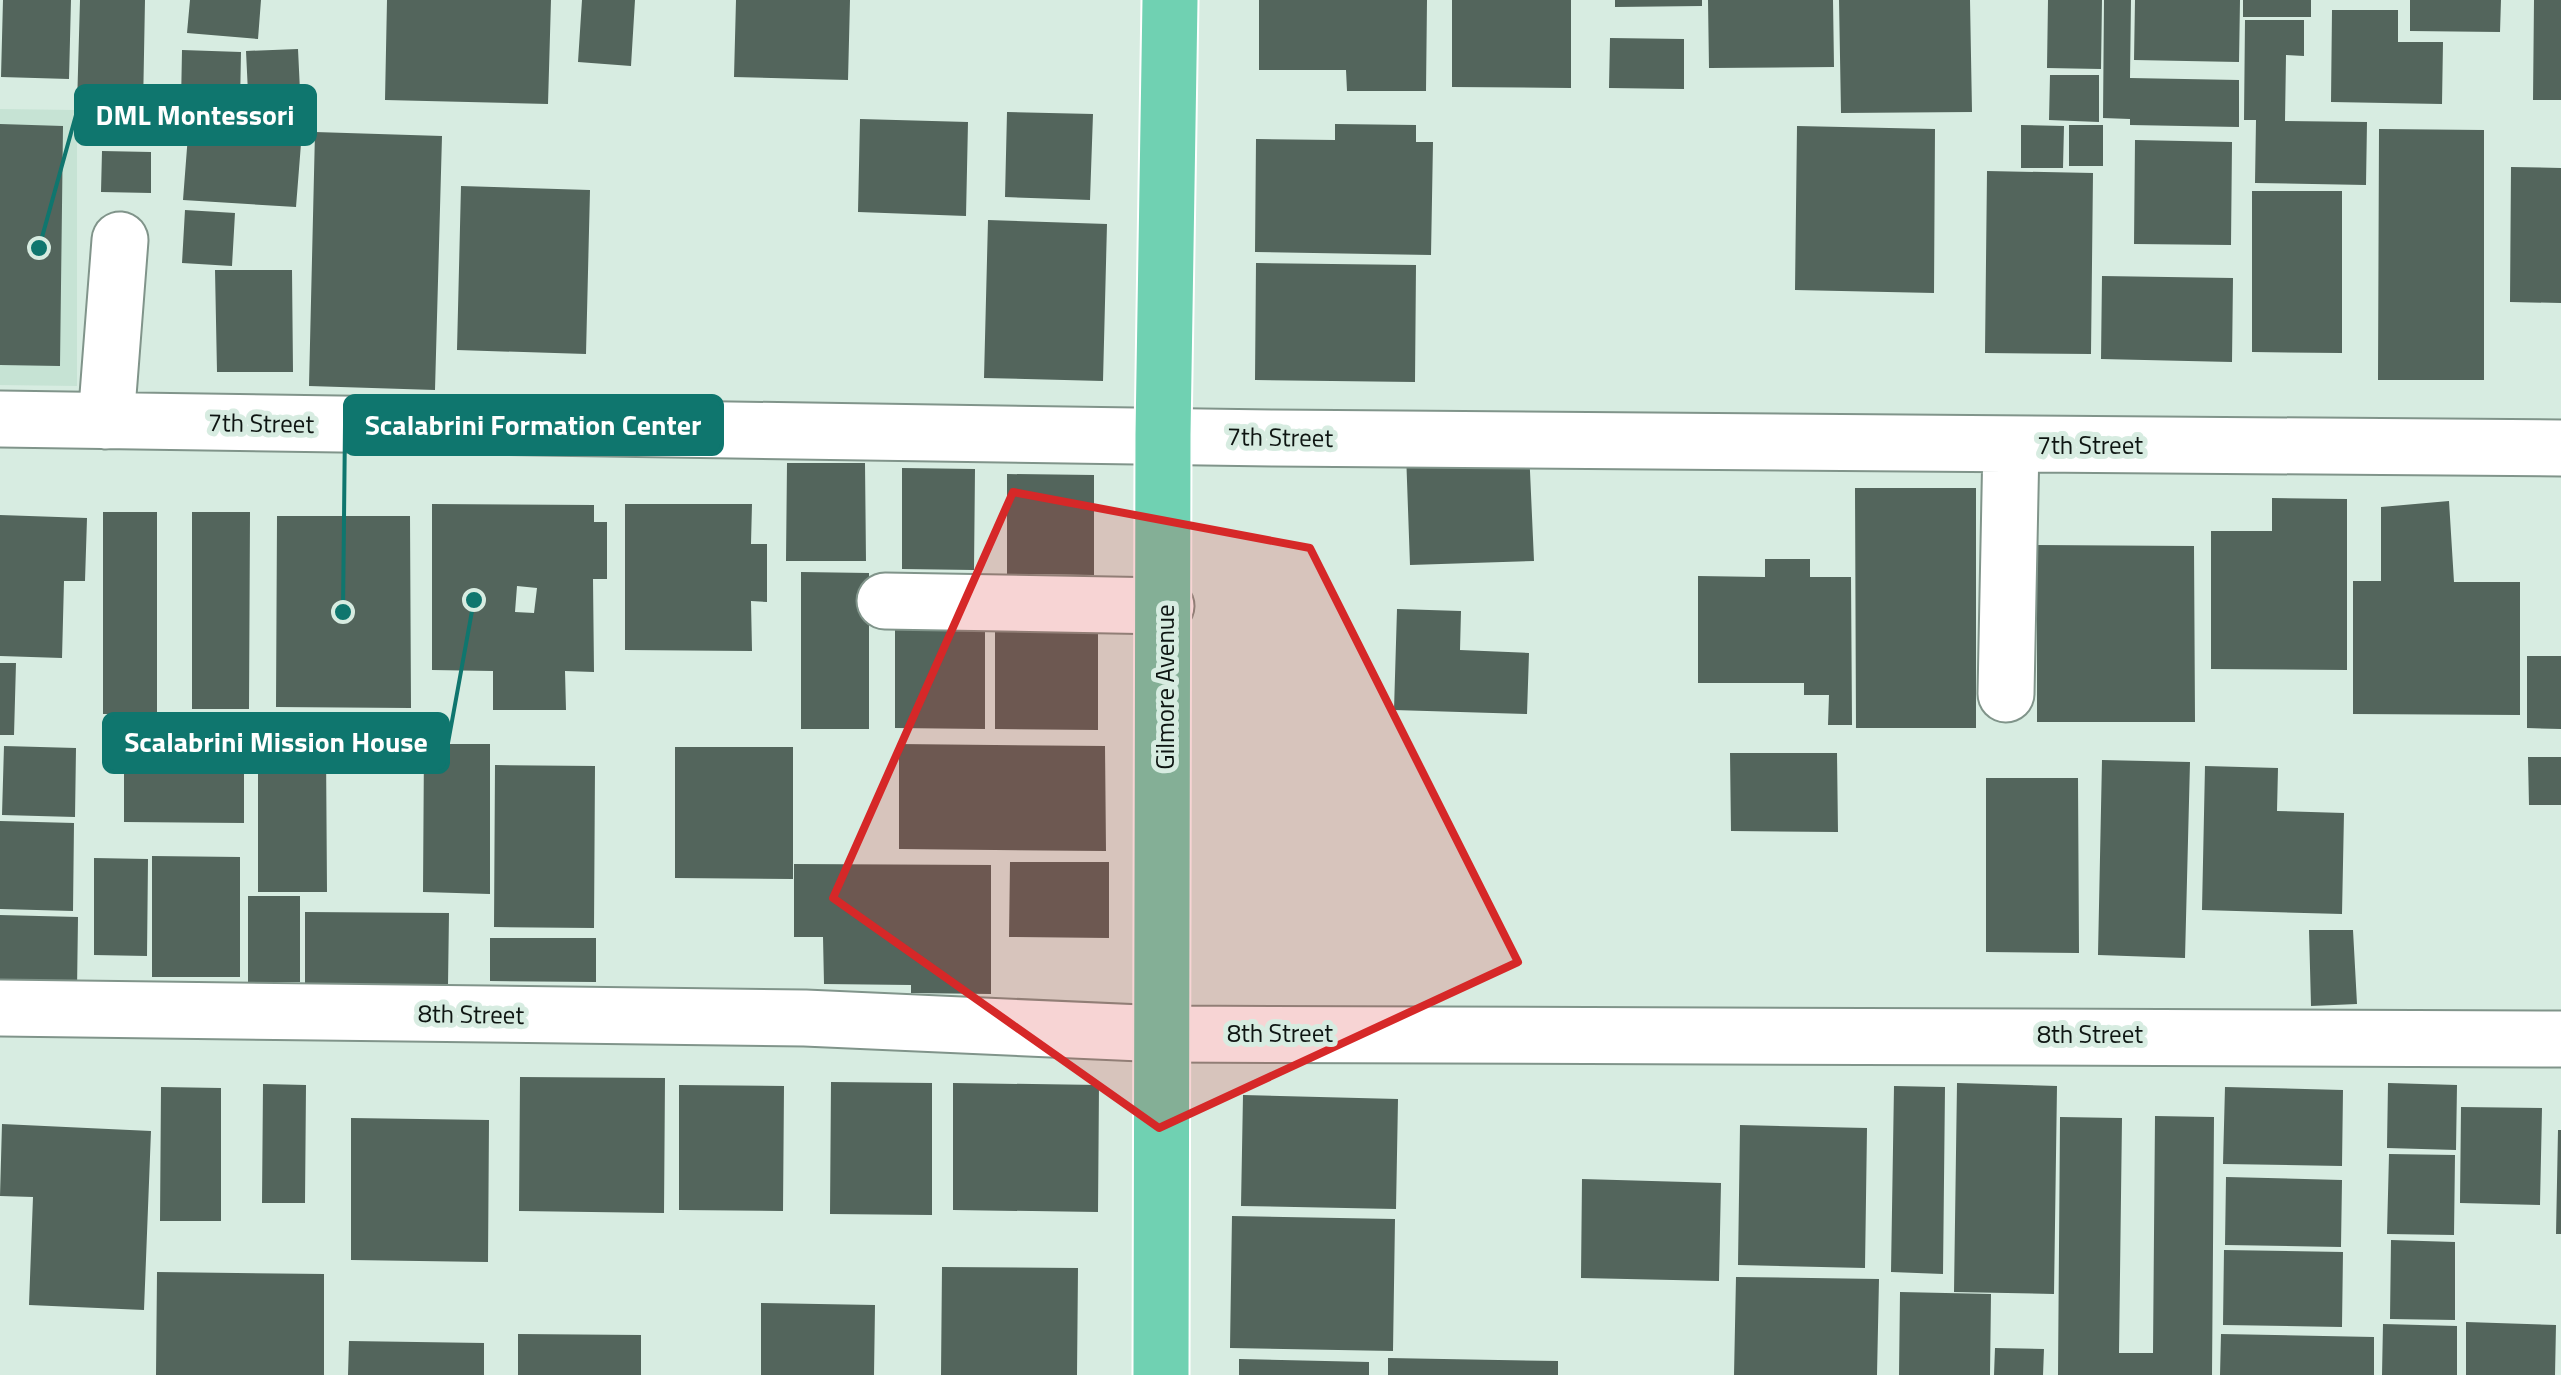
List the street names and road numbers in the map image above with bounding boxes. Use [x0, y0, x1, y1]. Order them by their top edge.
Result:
street label: 7th Street [208, 403, 315, 443]
street label: 7th Street [1227, 417, 1334, 457]
street label: 7th Street [2037, 426, 2143, 464]
street label: Gilmore Avenue [1146, 604, 1184, 770]
street label: 8th Street [418, 994, 525, 1034]
street label: 8th Street [1227, 1014, 1333, 1052]
street label: 8th Street [2037, 1015, 2143, 1053]

